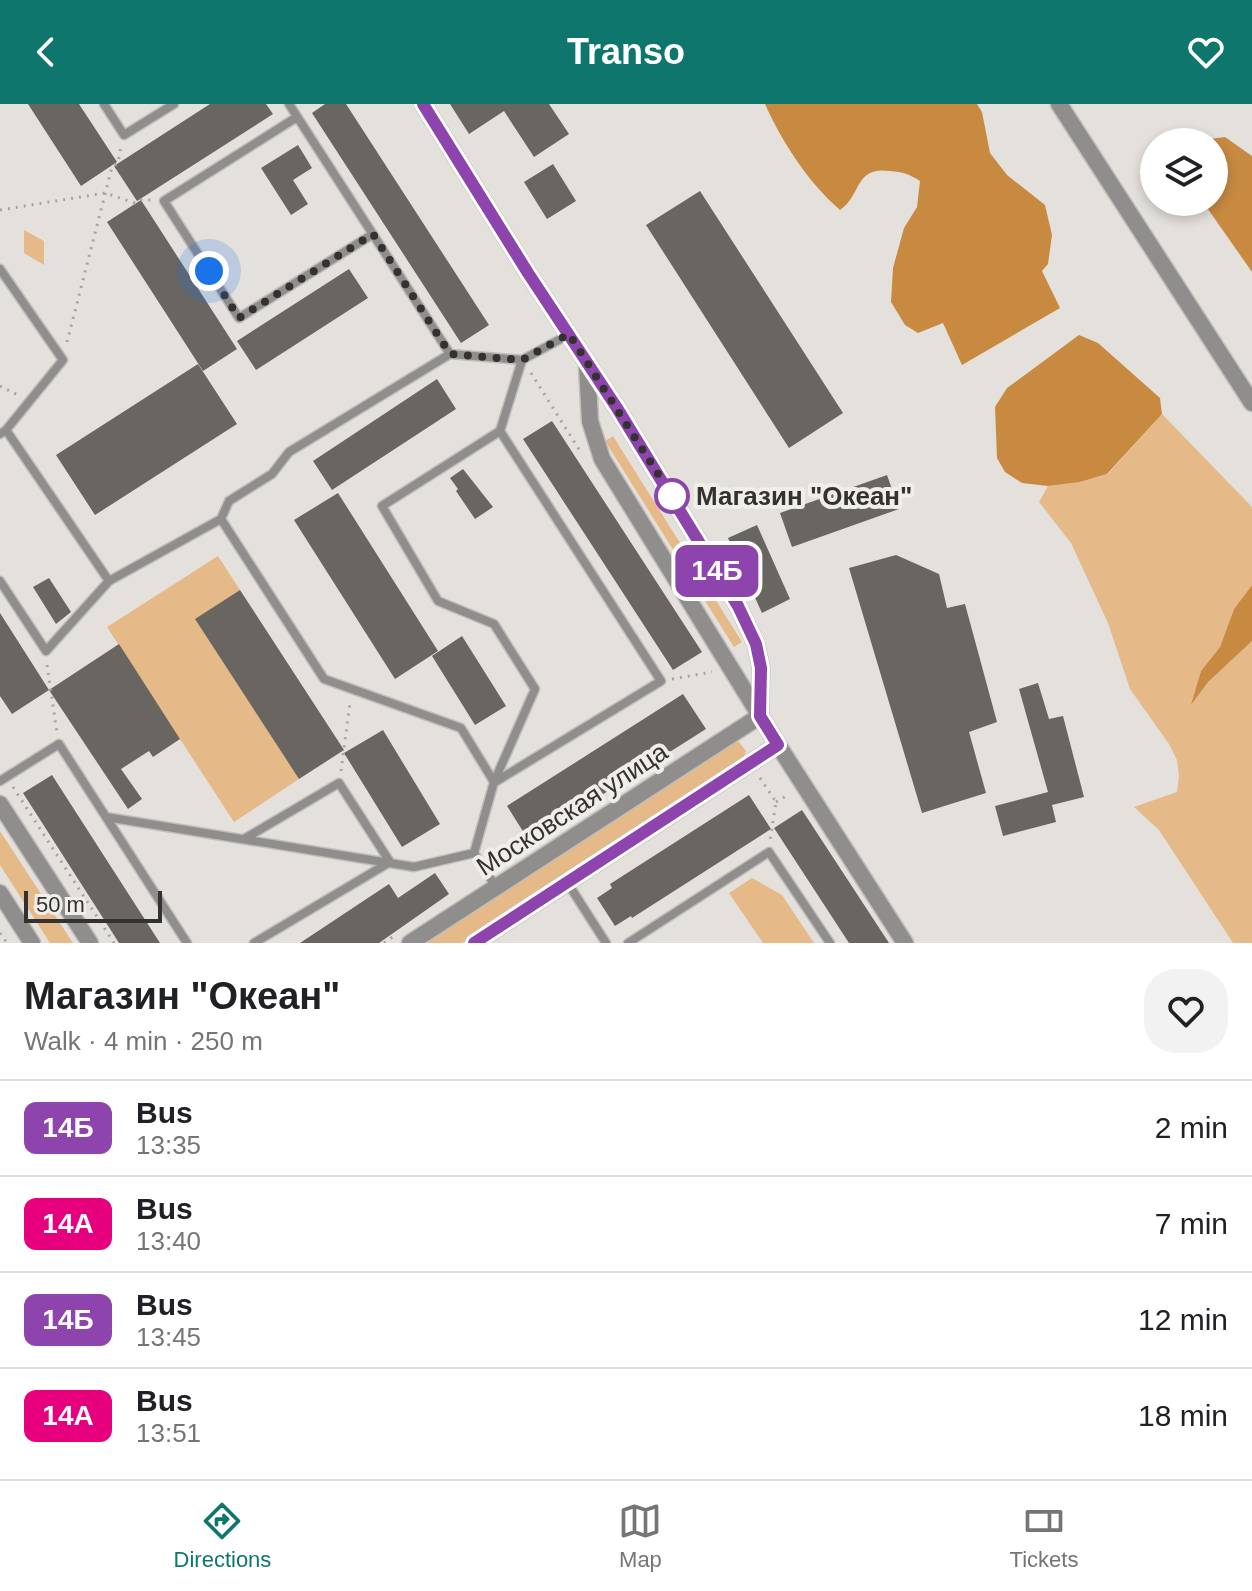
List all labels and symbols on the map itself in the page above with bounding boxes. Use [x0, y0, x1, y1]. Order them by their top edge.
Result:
your location [189, 251, 229, 291]
marker: Магазин "Океан" [655, 479, 689, 513]
place label: Магазин "Океан" [696, 481, 912, 511]
line badge: 14Б [671, 545, 763, 597]
street label: Московская улица [471, 736, 673, 882]
scale bar [24, 887, 162, 923]

